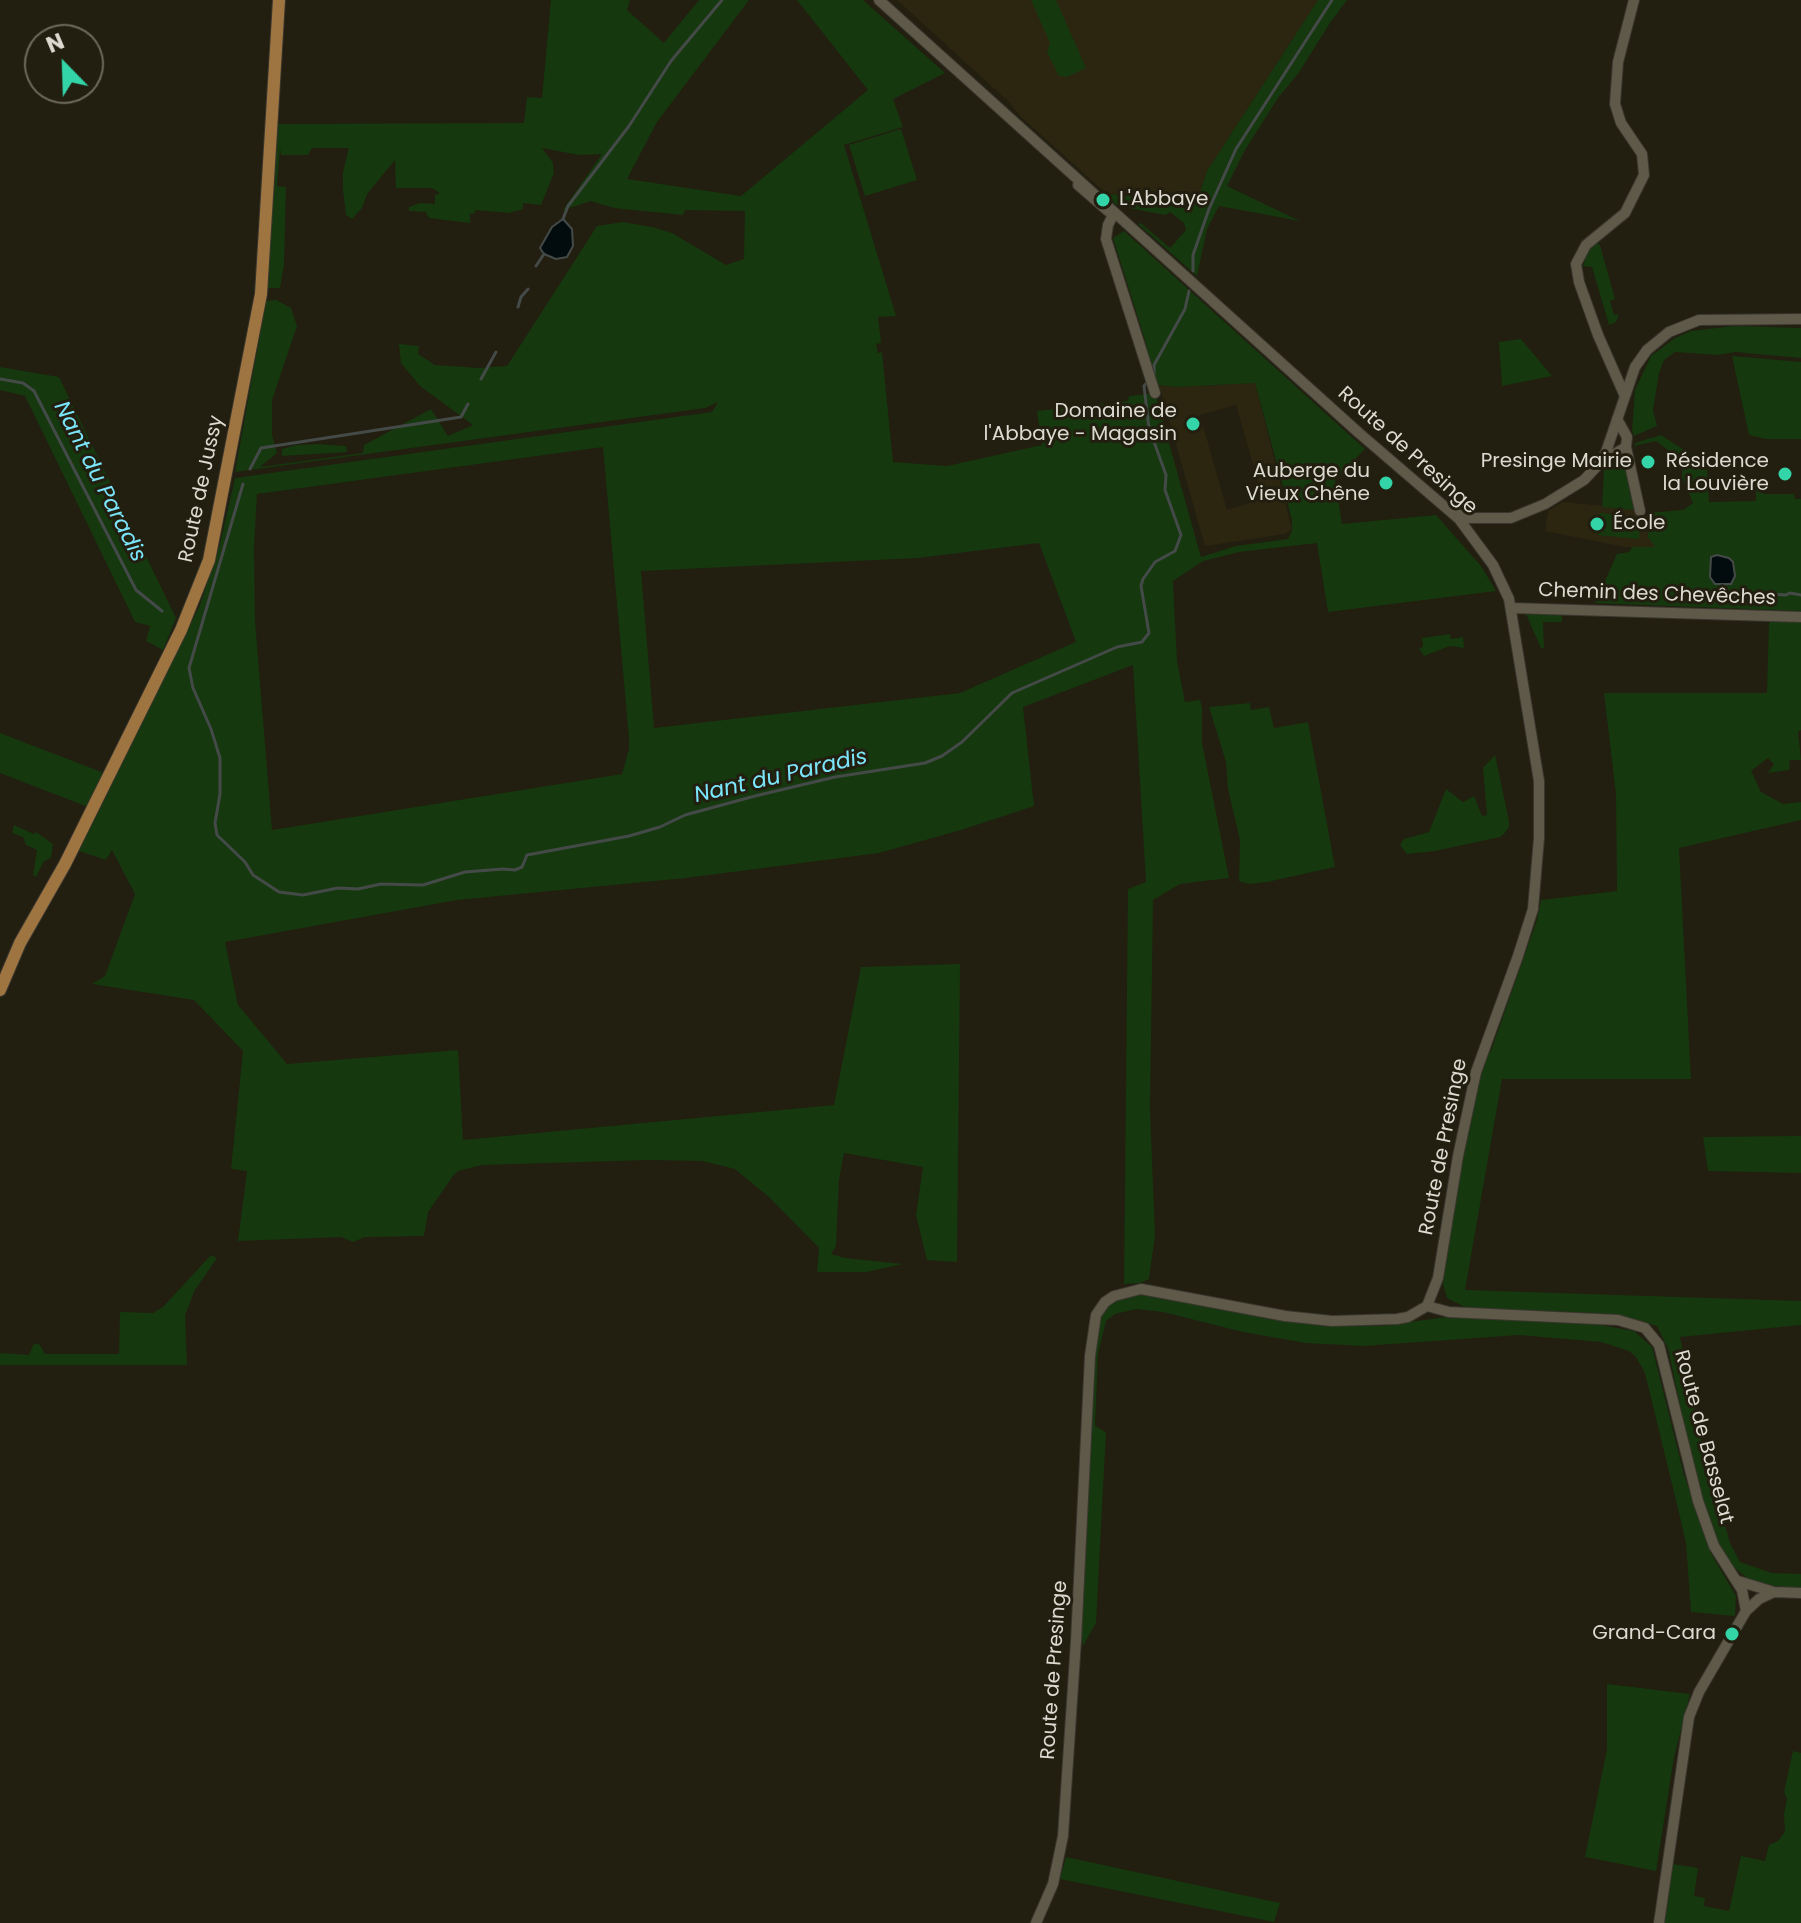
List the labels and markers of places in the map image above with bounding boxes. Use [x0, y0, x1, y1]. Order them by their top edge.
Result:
place label: L'Abbaye [1119, 188, 1209, 212]
marker: L'Abbaye [1094, 191, 1112, 209]
place label: Domaine de l'Abbaye - Magasin [984, 400, 1177, 447]
marker: Domaine de l'Abbaye - Magasin [1184, 415, 1202, 433]
place label: Presinge Mairie [1481, 450, 1632, 474]
place label: Résidence la Louvière [1663, 450, 1769, 497]
marker: Presinge Mairie [1639, 453, 1657, 471]
place label: Auberge du Vieux Chêne [1246, 460, 1370, 507]
marker: Résidence la Louvière [1776, 465, 1794, 483]
marker: Auberge du Vieux Chêne [1377, 474, 1395, 492]
place label: École [1613, 512, 1666, 536]
marker: École [1588, 515, 1606, 533]
place label: Grand-Cara [1592, 1622, 1716, 1646]
marker: Grand-Cara [1723, 1625, 1741, 1643]

